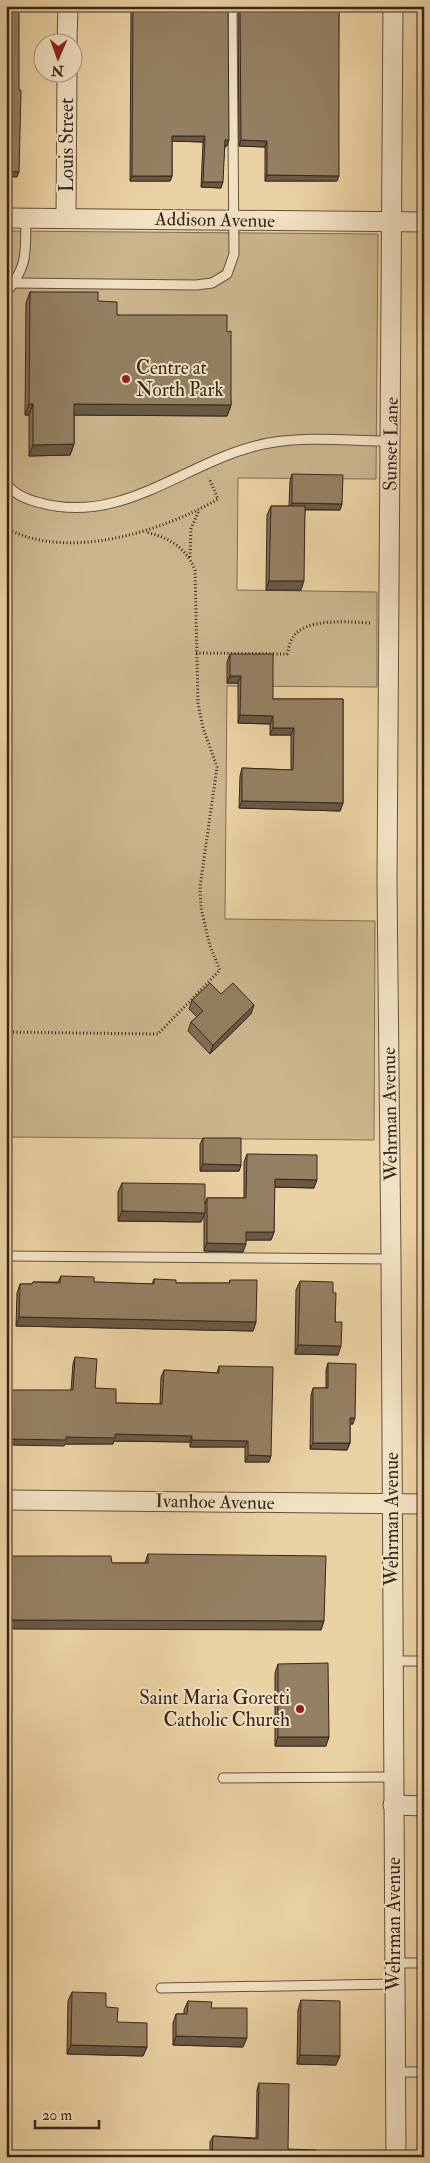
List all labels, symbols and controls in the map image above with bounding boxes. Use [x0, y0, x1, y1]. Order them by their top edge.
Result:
north arrow [32, 32, 82, 82]
text: N [51, 62, 65, 79]
street label: Louis Street [55, 98, 79, 192]
street label: Addison Avenue [154, 207, 275, 233]
place label: Centre at North Park [136, 356, 224, 402]
marker: Centre at North Park [120, 373, 132, 385]
street label: Sunset Lane [378, 397, 404, 491]
street label: Wehrman Avenue [377, 1047, 403, 1182]
street label: Wehrman Avenue [380, 1452, 404, 1587]
street label: Ivanhoe Avenue [155, 1489, 275, 1515]
place label: Saint Maria Goretti Catholic Church [139, 1686, 290, 1732]
marker: Saint Maria Goretti Catholic Church [294, 1703, 306, 1715]
street label: Wehrman Avenue [382, 1857, 406, 1992]
scale bar [35, 2098, 99, 2130]
text: 20 m [42, 2106, 72, 2125]

